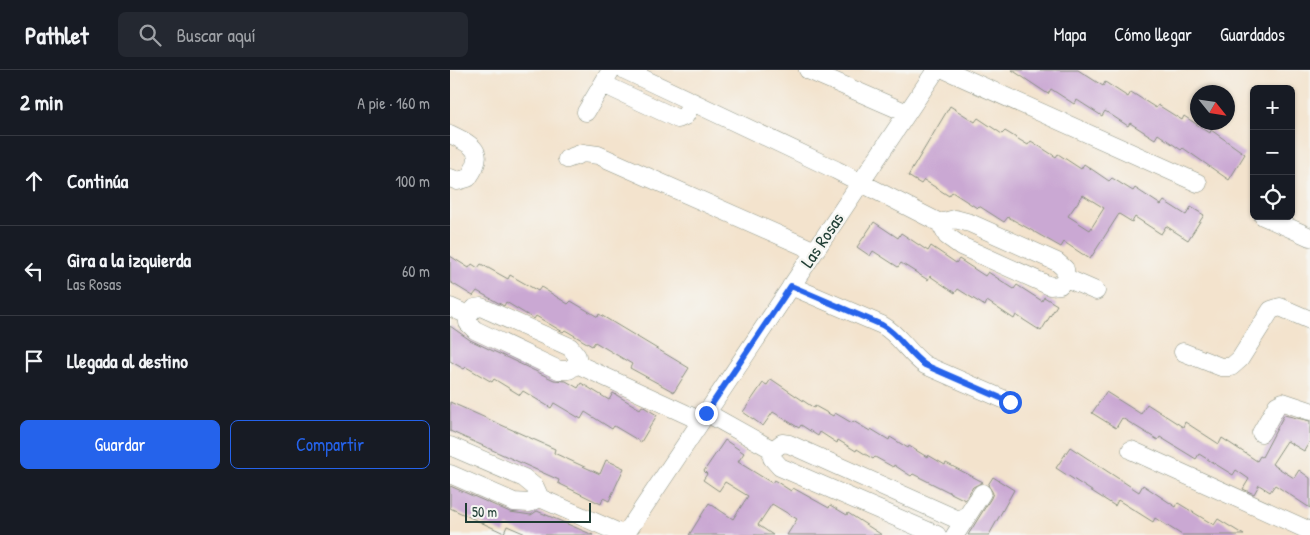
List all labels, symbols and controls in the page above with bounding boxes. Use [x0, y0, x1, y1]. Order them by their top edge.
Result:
search box [118, 12, 468, 57]
text: Pathlet [25, 19, 88, 51]
icon: search [136, 21, 164, 49]
text: Buscar aquí [176, 22, 256, 48]
text: Mapa [1054, 22, 1086, 47]
text: Cómo llegar [1114, 22, 1192, 47]
text: Guardados [1220, 22, 1285, 47]
north arrow [1190, 85, 1235, 130]
map controls [1250, 85, 1295, 220]
button: + [1250, 85, 1295, 130]
text: 2 min [20, 88, 63, 117]
text: A pie · 160 m [357, 92, 430, 114]
button: − [1250, 130, 1295, 175]
icon: ahead [20, 167, 48, 195]
text: Continúa [67, 168, 128, 194]
text: 100 m [395, 170, 430, 192]
button: locate [1250, 175, 1295, 220]
street label: Las Rosas [795, 208, 850, 272]
text: Gira a la izquierda [67, 247, 191, 273]
icon: left [20, 257, 48, 285]
text: 60 m [402, 260, 430, 282]
text: Las Rosas [67, 273, 121, 295]
icon: arrive [20, 347, 48, 375]
text: Llegada al destino [67, 348, 188, 374]
route start [999, 391, 1022, 414]
route end [695, 402, 718, 425]
button: Guardar [20, 420, 220, 469]
button: Compartir [230, 420, 430, 469]
scale bar [465, 500, 591, 523]
text: 50 m [472, 502, 497, 521]

